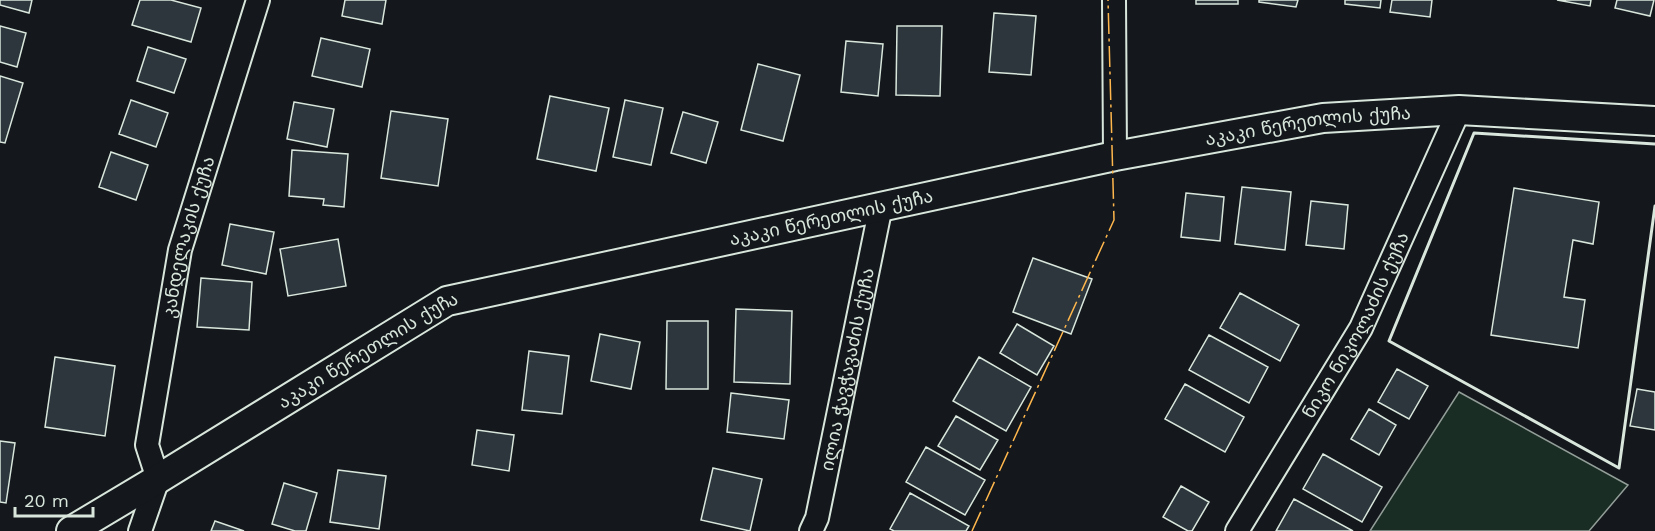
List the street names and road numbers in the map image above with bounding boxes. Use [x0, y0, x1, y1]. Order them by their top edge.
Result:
street label: აკაკი წერეთლის ქუჩა [1203, 102, 1411, 149]
street label: კანდელაკის ქუჩა [158, 153, 219, 320]
street label: აკაკი წერეთლის ქუჩა [728, 185, 935, 249]
street label: ნიკო ნიკოლაძის ქუჩა [1298, 229, 1413, 422]
street label: ილია ჭავჭავაძის ქუჩა [816, 266, 878, 473]
street label: აკაკი წერეთლის ქუჩა [274, 288, 460, 413]

